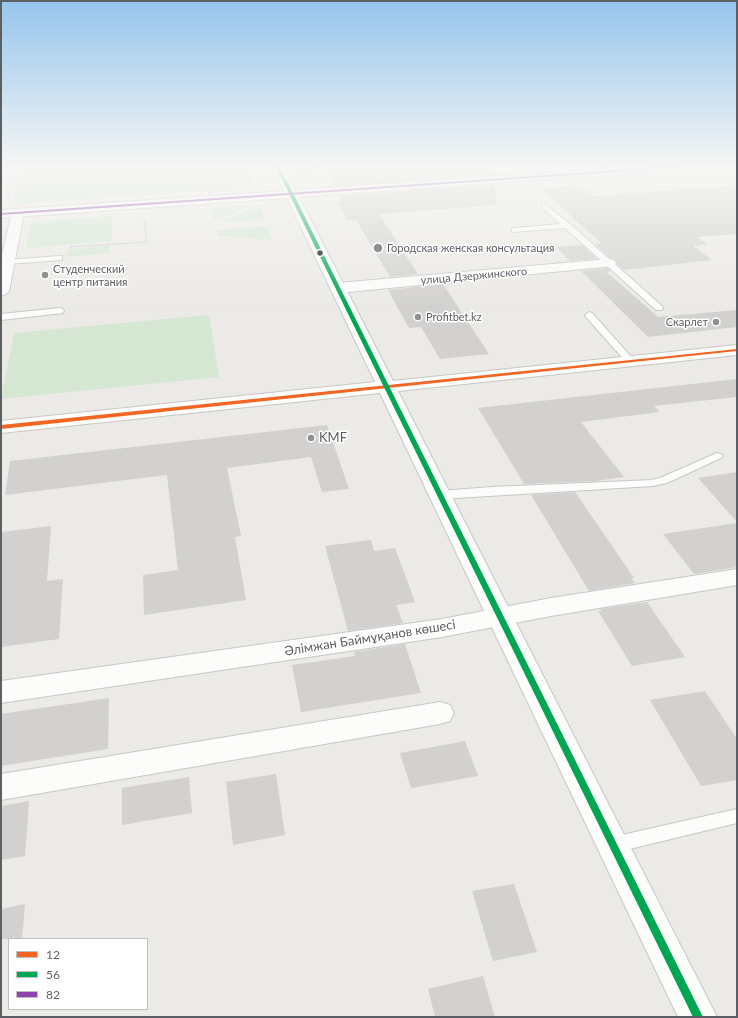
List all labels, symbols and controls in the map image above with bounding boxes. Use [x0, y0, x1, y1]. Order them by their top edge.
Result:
place label: Городская женская консультация [387, 241, 555, 255]
marker: Городская женская консультация [372, 242, 384, 254]
unlabelled marker [315, 248, 325, 258]
place label: Студенческий центр питания [53, 262, 128, 288]
street label: улица Дзержинского [420, 265, 528, 287]
marker: Студенческий центр питания [40, 270, 50, 280]
place label: Profitbet.kz [426, 310, 482, 324]
marker: Profitbet.kz [413, 312, 423, 322]
place label: Скарлет [666, 315, 708, 329]
marker: Скарлет [711, 317, 721, 327]
place label: KMF [319, 430, 347, 446]
marker: KMF [306, 433, 316, 443]
street label: Әлімжан Баймұқанов көшесі [283, 617, 457, 659]
legend [8, 938, 148, 1010]
text: 12 [46, 947, 60, 962]
text: 56 [46, 967, 60, 982]
text: 82 [46, 987, 60, 1002]

